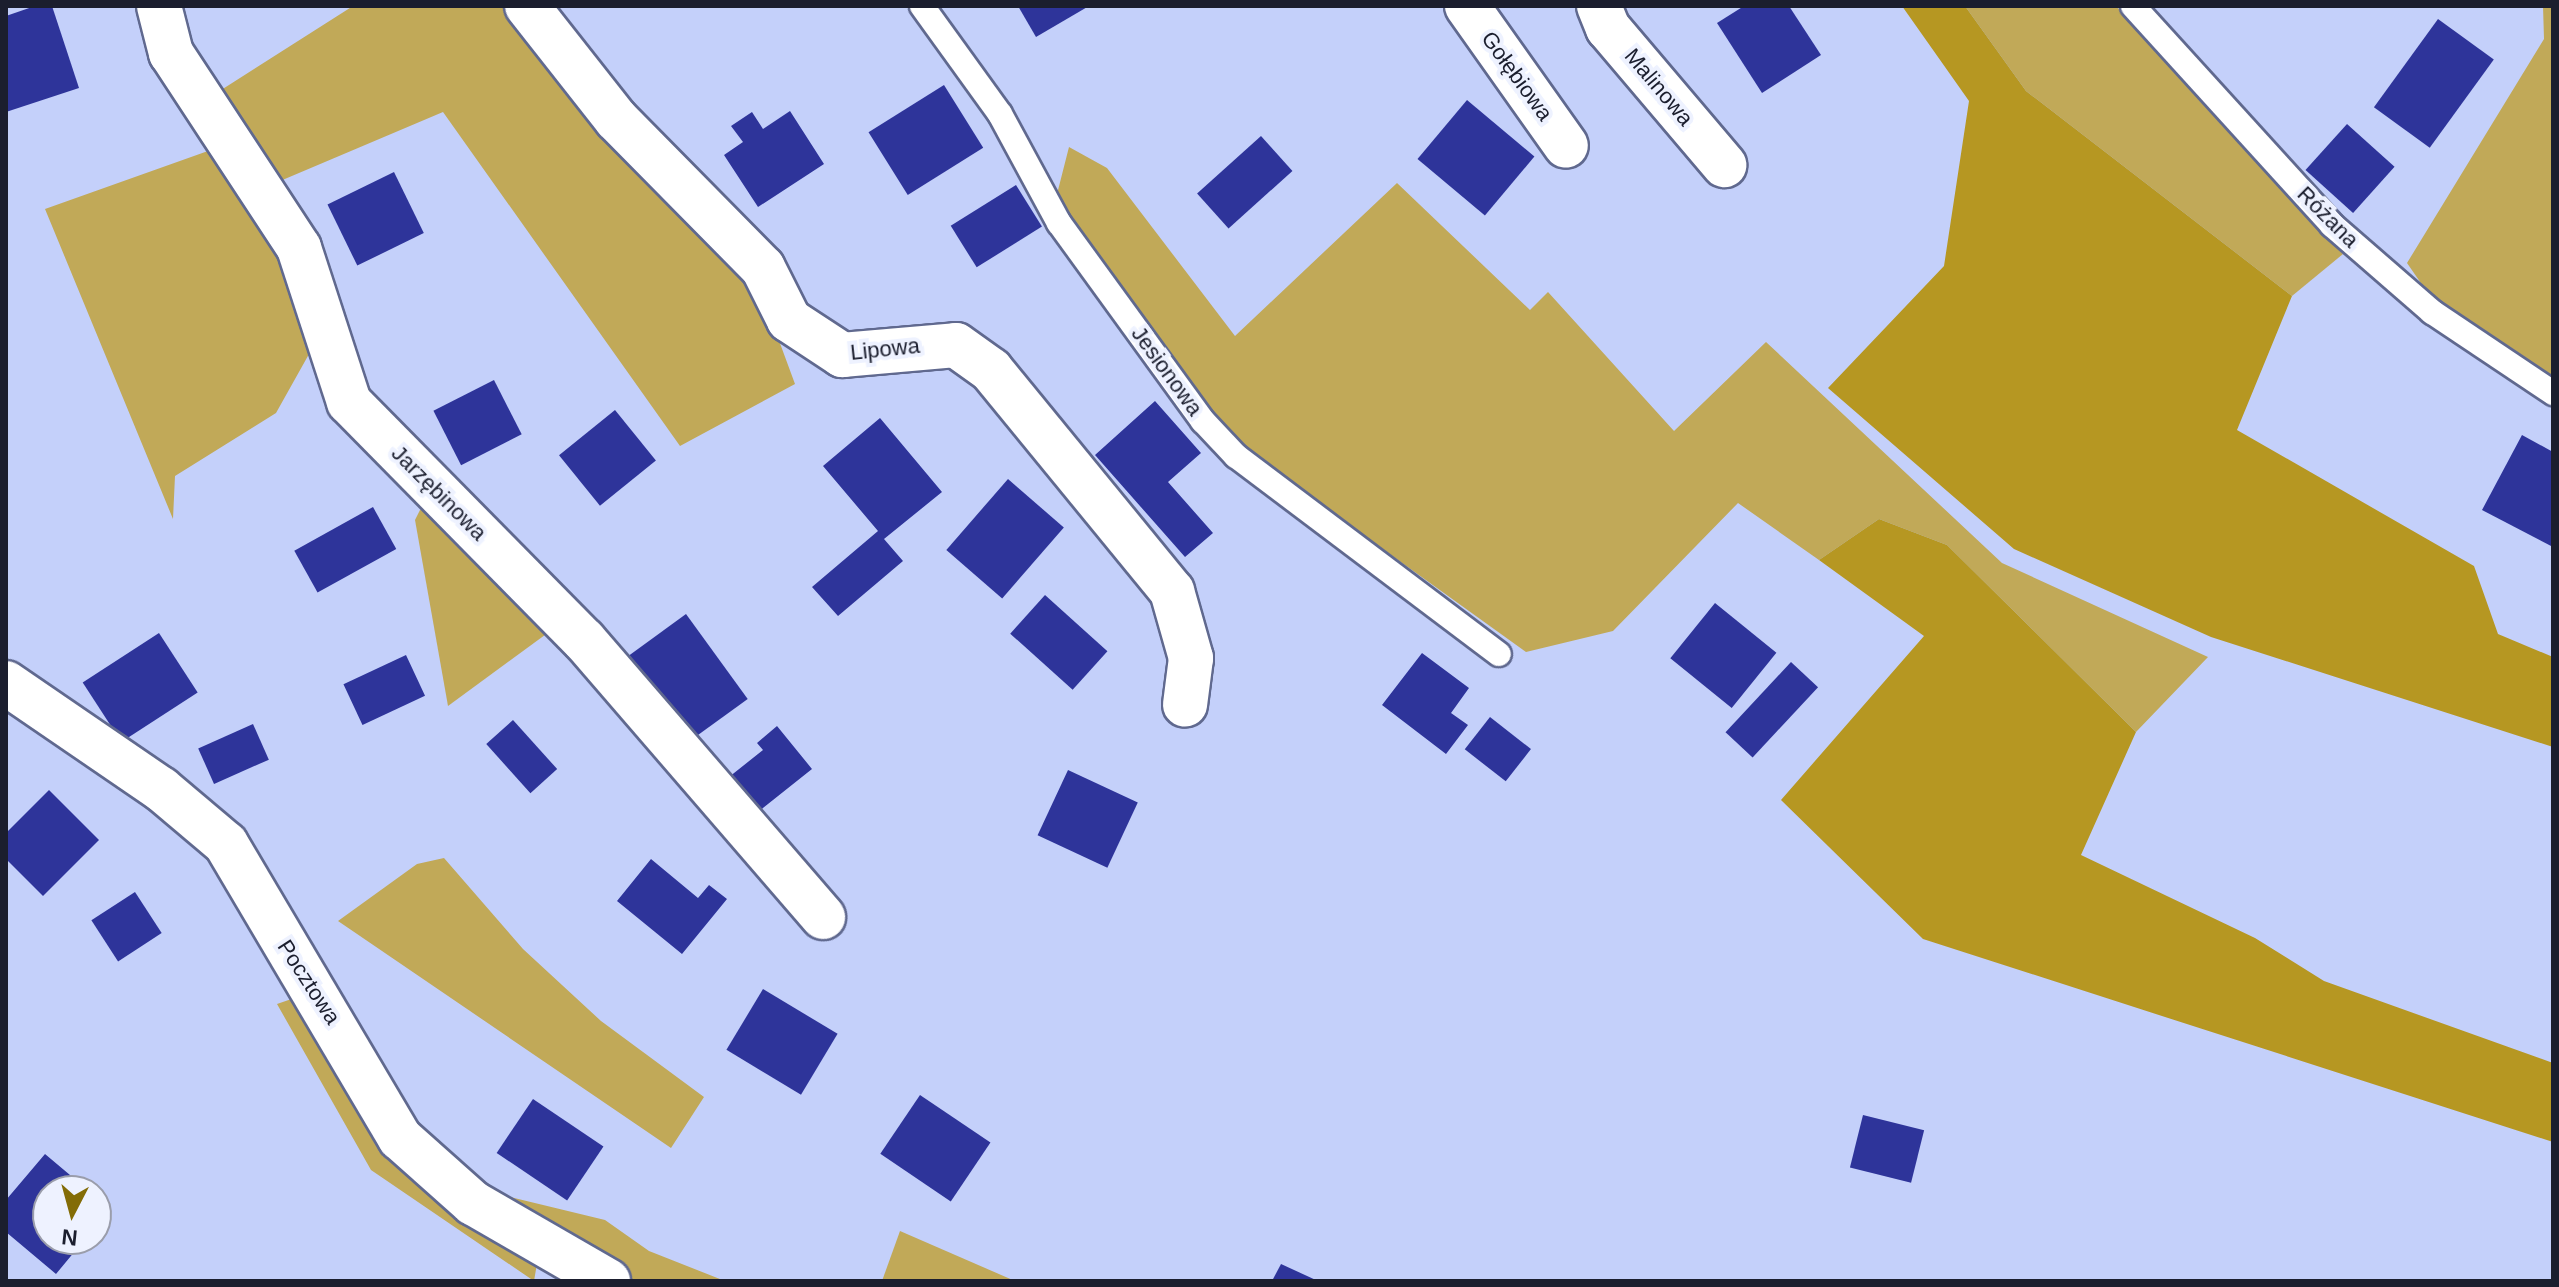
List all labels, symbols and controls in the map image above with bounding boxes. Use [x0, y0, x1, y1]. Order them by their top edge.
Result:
street label: Gołębiowa [1476, 26, 1558, 126]
street label: Malinowa [1619, 43, 1699, 131]
street label: Różana [2292, 181, 2364, 253]
street label: Jesionowa [1126, 321, 1208, 421]
street label: Lipowa [849, 332, 921, 366]
street label: Jarzębinowa [386, 440, 492, 546]
street label: Pocztowa [272, 935, 346, 1029]
north arrow [32, 1175, 112, 1255]
text: N [60, 1224, 79, 1251]

